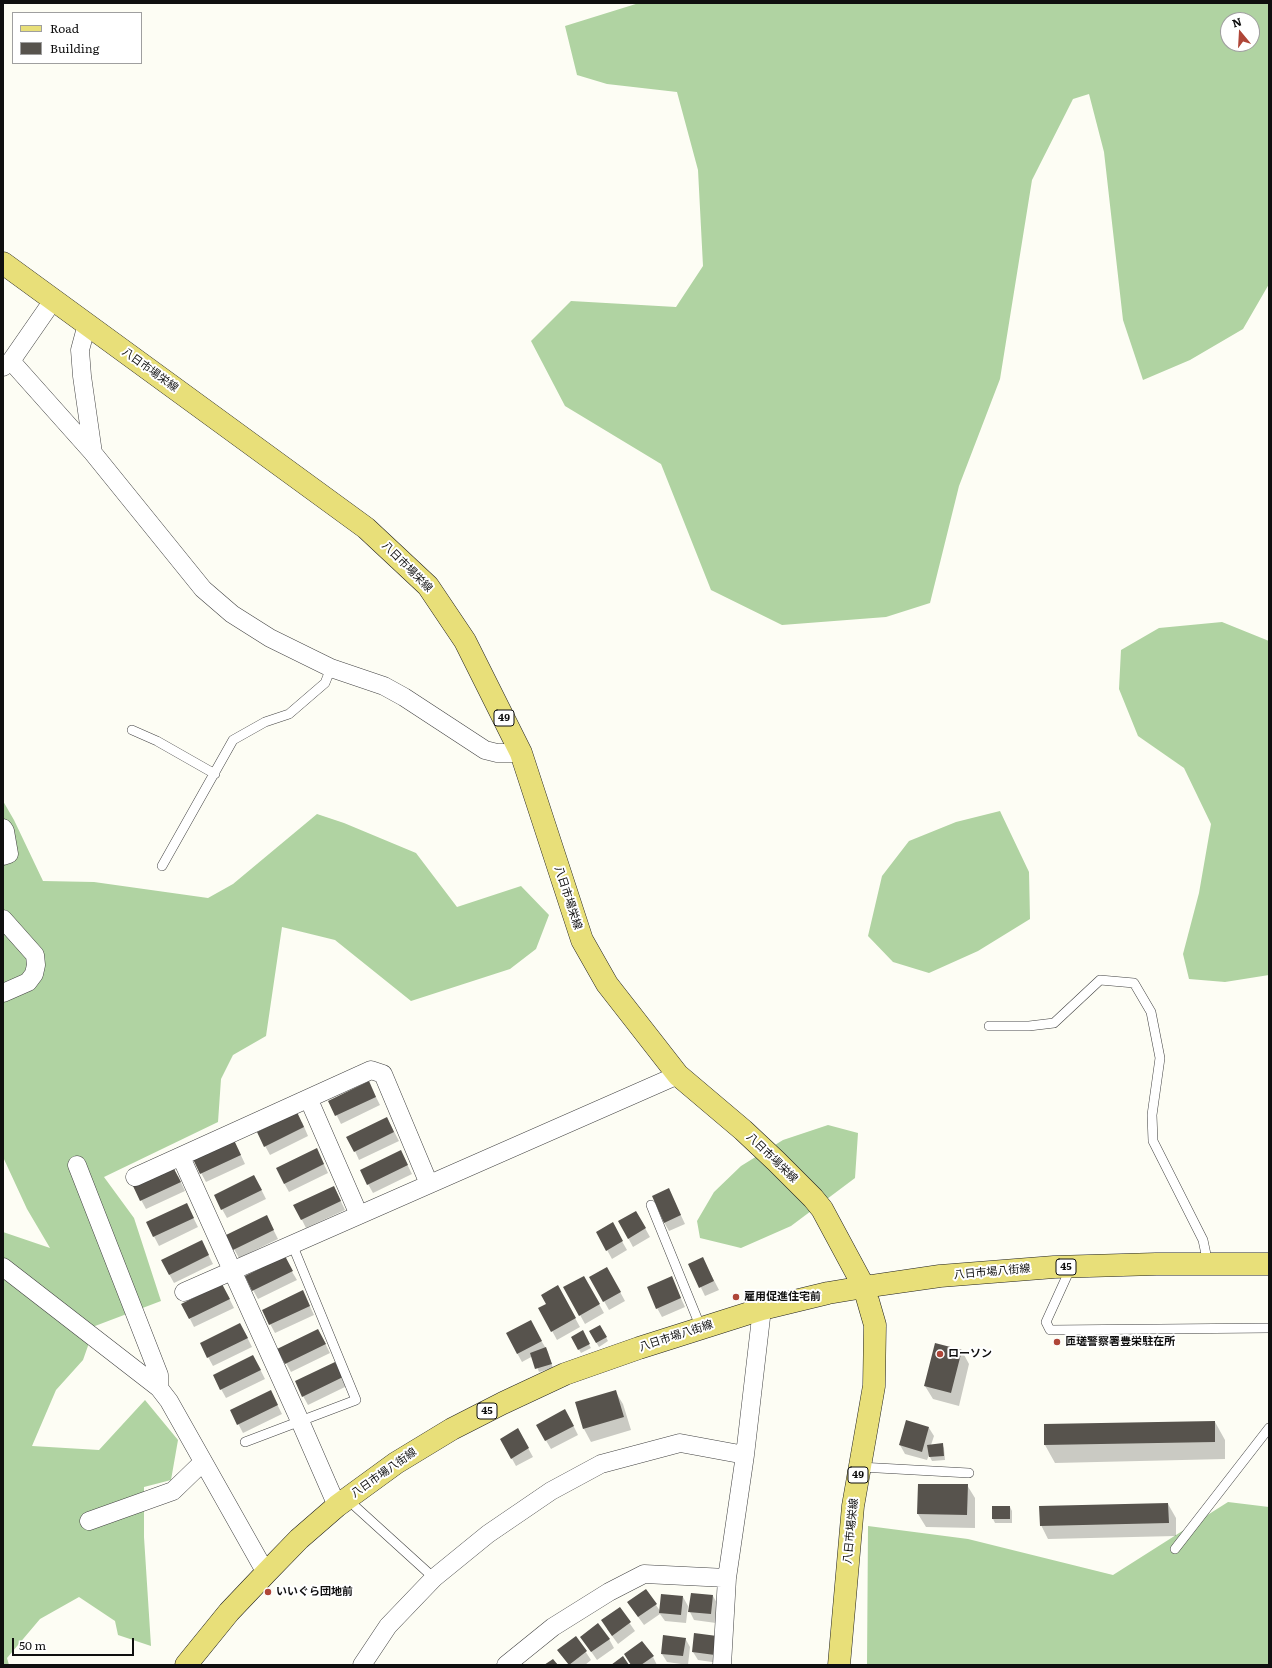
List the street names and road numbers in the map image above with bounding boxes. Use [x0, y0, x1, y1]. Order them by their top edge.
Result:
street label: 八日市場栄線 [119, 345, 181, 395]
street label: 八日市場栄線 [379, 539, 435, 595]
road number: 49 [494, 710, 514, 726]
street label: 八日市場栄線 [552, 865, 584, 931]
street label: 八日市場栄線 [744, 1130, 800, 1186]
road number: 45 [1056, 1259, 1076, 1275]
street label: 八日市場八街線 [953, 1262, 1031, 1282]
street label: 八日市場八街線 [637, 1318, 715, 1354]
road number: 45 [477, 1403, 497, 1419]
street label: 八日市場八街線 [349, 1446, 419, 1500]
road number: 49 [848, 1467, 868, 1483]
street label: 八日市場栄線 [841, 1497, 861, 1565]

